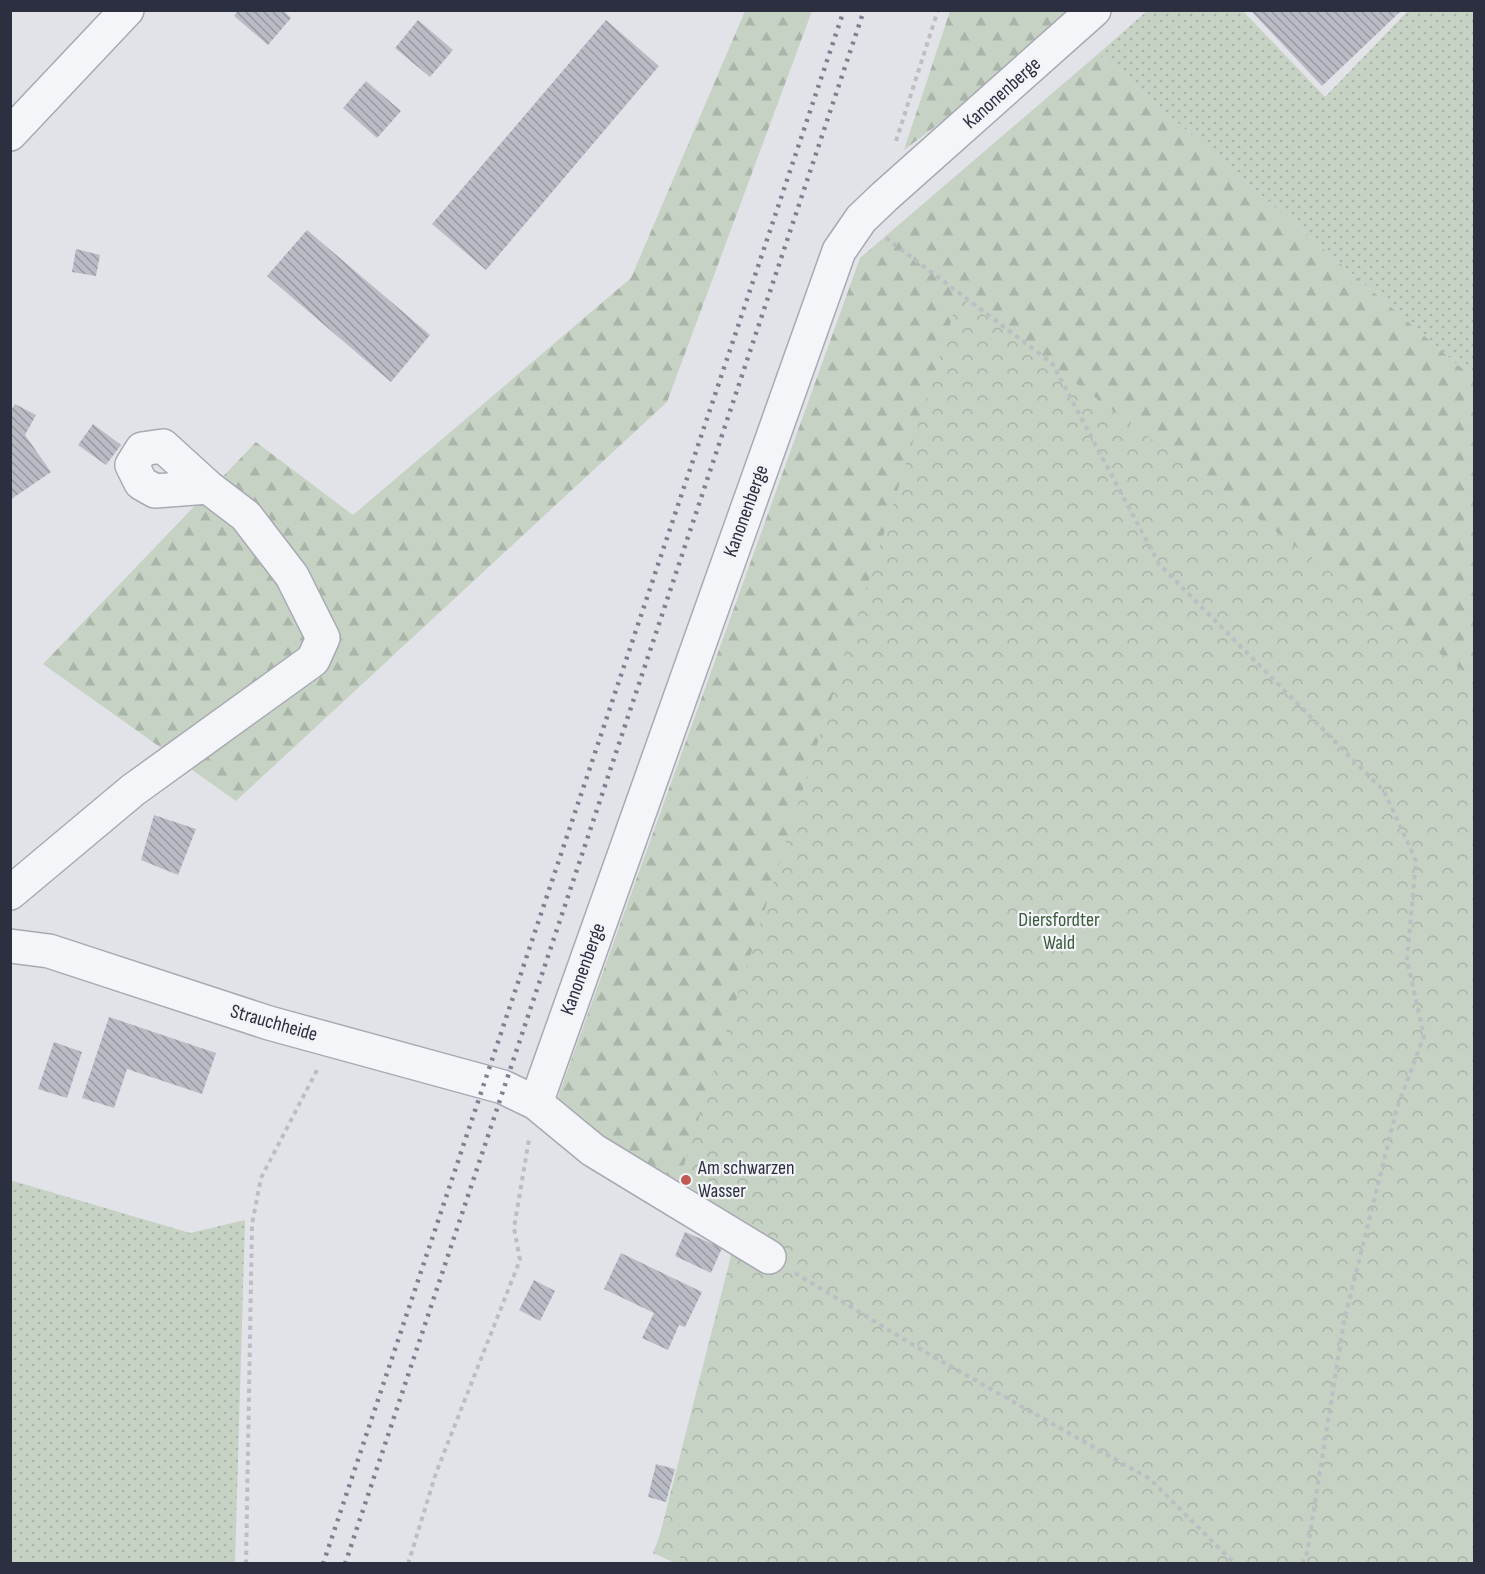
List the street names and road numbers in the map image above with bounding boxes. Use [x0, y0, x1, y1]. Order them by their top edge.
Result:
street label: Kanonenberge [958, 52, 1046, 134]
street label: Kanonenberge [718, 462, 774, 560]
street label: Kanonenberge [555, 920, 611, 1018]
street label: Strauchheide [228, 999, 320, 1047]

